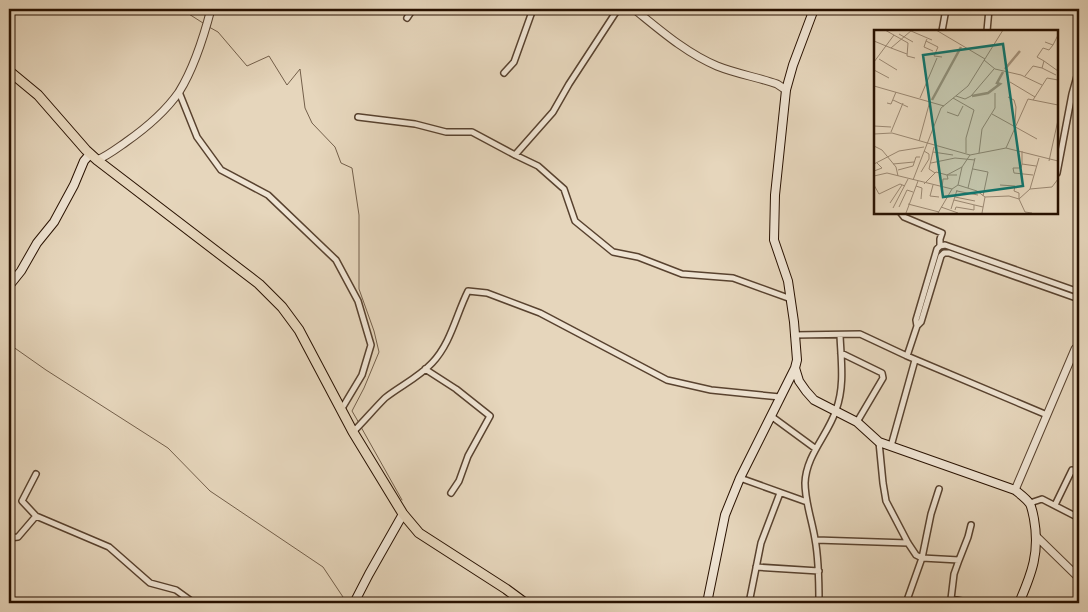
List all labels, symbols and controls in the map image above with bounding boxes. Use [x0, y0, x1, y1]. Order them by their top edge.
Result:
inset map [874, 30, 1058, 214]

